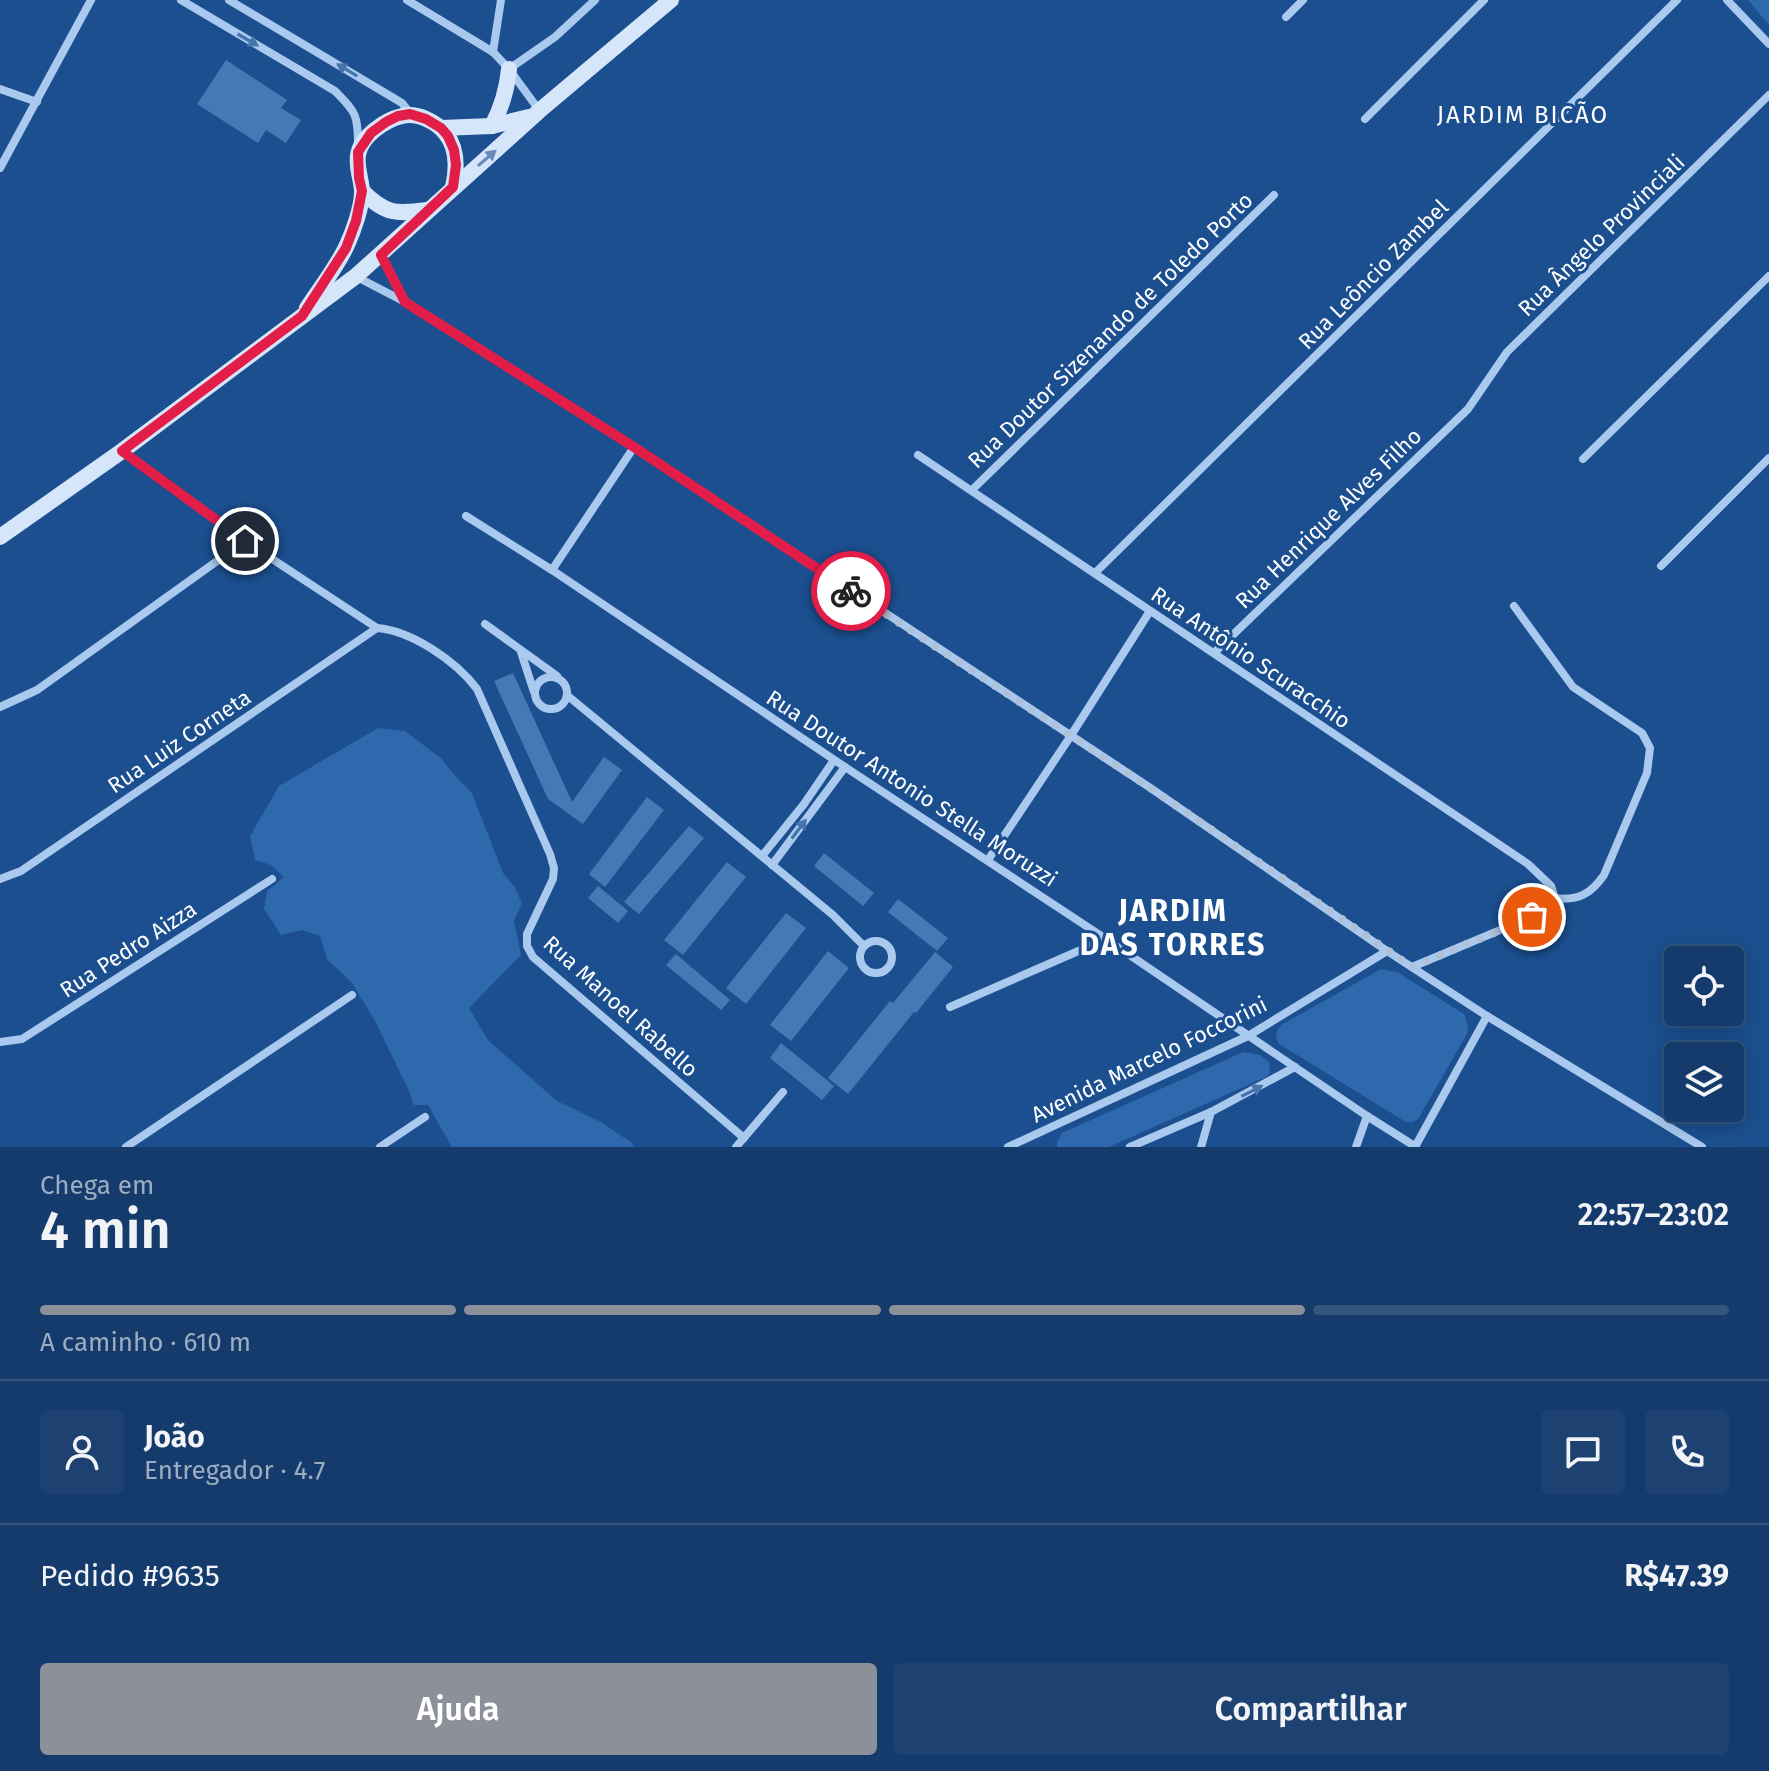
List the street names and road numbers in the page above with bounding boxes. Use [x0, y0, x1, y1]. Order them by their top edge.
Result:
street label: Rua Ângelo Provinciali [1512, 149, 1690, 322]
street label: Rua Doutor Sizenando de Toledo Porto [962, 187, 1258, 474]
street label: Rua Leôncio Zambel [1293, 194, 1454, 355]
street label: Rua Henrique Alves Filho [1230, 422, 1427, 614]
street label: Rua Antônio Scuracchio [1146, 581, 1356, 734]
street label: Rua Luiz Corneta [103, 684, 256, 799]
street label: Rua Doutor Antonio Stella Moruzzi [761, 684, 1062, 893]
street label: Rua Pedro Aizza [55, 895, 202, 1004]
street label: Rua Manoel Rabello [538, 930, 704, 1083]
street label: Avenida Marcelo Foccorini [1027, 991, 1272, 1128]

